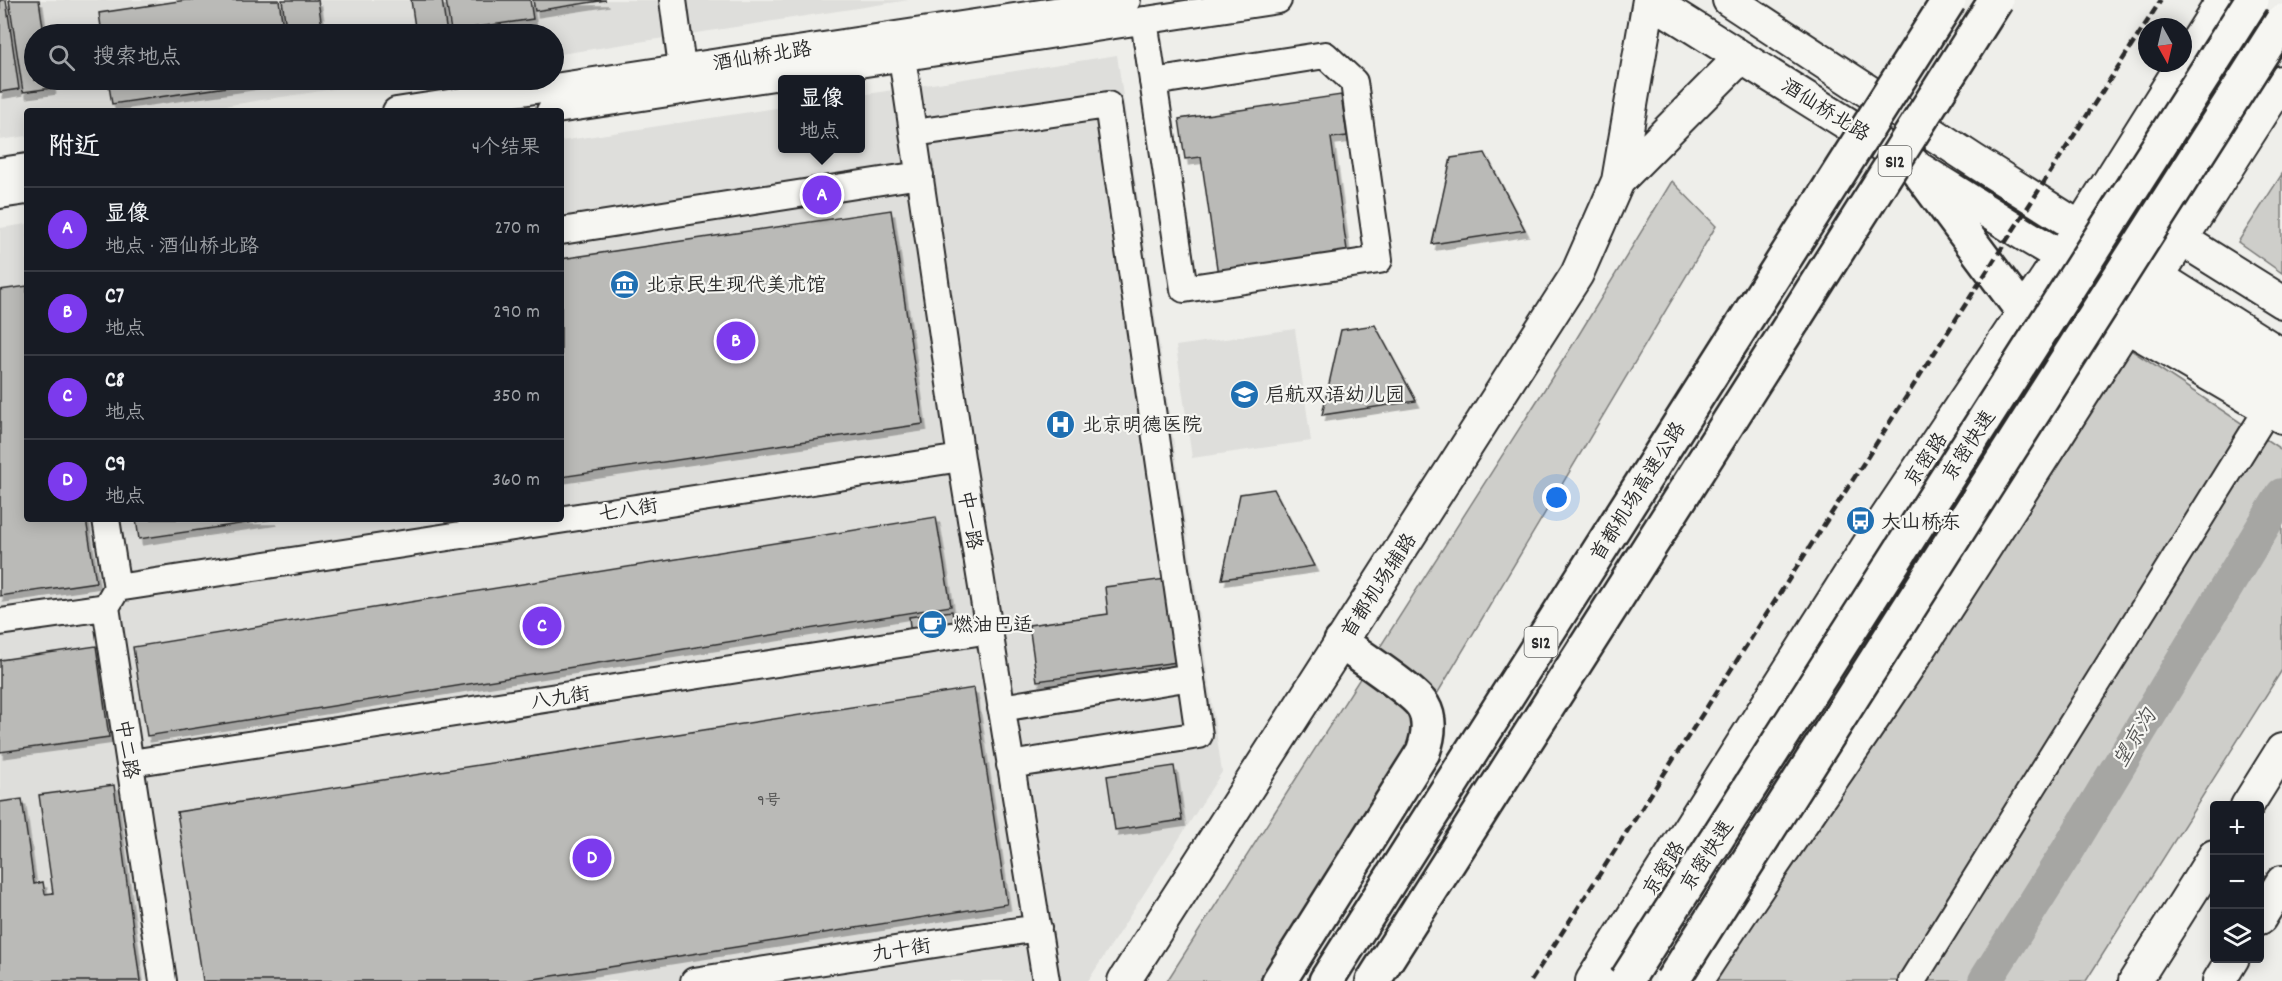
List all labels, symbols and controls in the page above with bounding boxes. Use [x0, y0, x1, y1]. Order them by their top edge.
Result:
north arrow [2138, 18, 2192, 72]
search box [24, 24, 564, 90]
street label: 酒仙桥北路 [711, 36, 815, 80]
icon: search [45, 41, 78, 74]
text: 搜索地点 [93, 43, 181, 74]
street label: 酒仙桥北路 [1775, 73, 1875, 150]
popup [778, 75, 865, 153]
text: 显像 [799, 85, 844, 116]
text: 地点 [799, 119, 839, 147]
text: 附近 [48, 130, 100, 167]
text: 4个结果 [472, 135, 540, 163]
road number: S12 [1878, 146, 1912, 176]
pin: A [802, 172, 842, 218]
text: 显像 [105, 200, 149, 231]
text: A [62, 215, 73, 243]
text: 270 m [494, 215, 540, 243]
text: 地点 · 酒仙桥北路 [105, 234, 259, 262]
museum icon: 北京民生现代美术馆 [609, 268, 641, 300]
place label: 北京民生现代美术馆 [646, 273, 826, 301]
text: C7 [105, 282, 124, 313]
text: B [63, 299, 72, 327]
text: 290 m [493, 299, 540, 327]
text: 地点 [105, 316, 145, 344]
pin: B [716, 318, 756, 364]
text: C8 [105, 366, 125, 397]
school or university icon: 启航双语幼儿园 [1228, 378, 1260, 410]
text: C [63, 383, 72, 411]
text: 350 m [493, 383, 540, 411]
place label: 启航双语幼儿园 [1265, 383, 1405, 411]
text: 地点 [105, 400, 145, 428]
street label: 京密快速 [1937, 405, 2004, 488]
hospital icon: 北京明德医院 [1045, 408, 1077, 440]
place label: 北京明德医院 [1082, 413, 1202, 441]
street label: 首都机场高速公路 [1585, 416, 1694, 568]
street label: 京密路 [1899, 427, 1956, 493]
text: C9 [105, 450, 126, 481]
text: D [62, 467, 73, 495]
text: 360 m [492, 467, 540, 495]
your location [1542, 483, 1571, 512]
text: 地点 [105, 484, 145, 512]
street label: 中一路 [949, 489, 987, 553]
street label: 七八街 [597, 493, 660, 530]
bus stop icon: 大山桥东 [1844, 505, 1876, 537]
place label: 大山桥东 [1881, 510, 1961, 538]
street label: 首都机场辅路 [1336, 528, 1425, 645]
pin: C [522, 604, 562, 648]
cafe icon: 燃油巴适 [916, 608, 948, 640]
place label: 燃油巴适 [953, 613, 1033, 641]
road number: S12 [1524, 627, 1558, 657]
street label: 八九街 [529, 681, 592, 718]
water label: 望京沟 [2107, 703, 2167, 774]
street label: 中二路 [107, 718, 144, 782]
house number: 9号 [757, 790, 781, 813]
map controls [2210, 801, 2264, 963]
button: + [2210, 801, 2264, 855]
street label: 京密快速 [1675, 815, 1742, 898]
pin: D [572, 836, 612, 880]
street label: 京密路 [1638, 836, 1694, 902]
button: − [2210, 855, 2264, 909]
button: layers [2210, 909, 2264, 963]
street label: 九十街 [870, 933, 933, 970]

